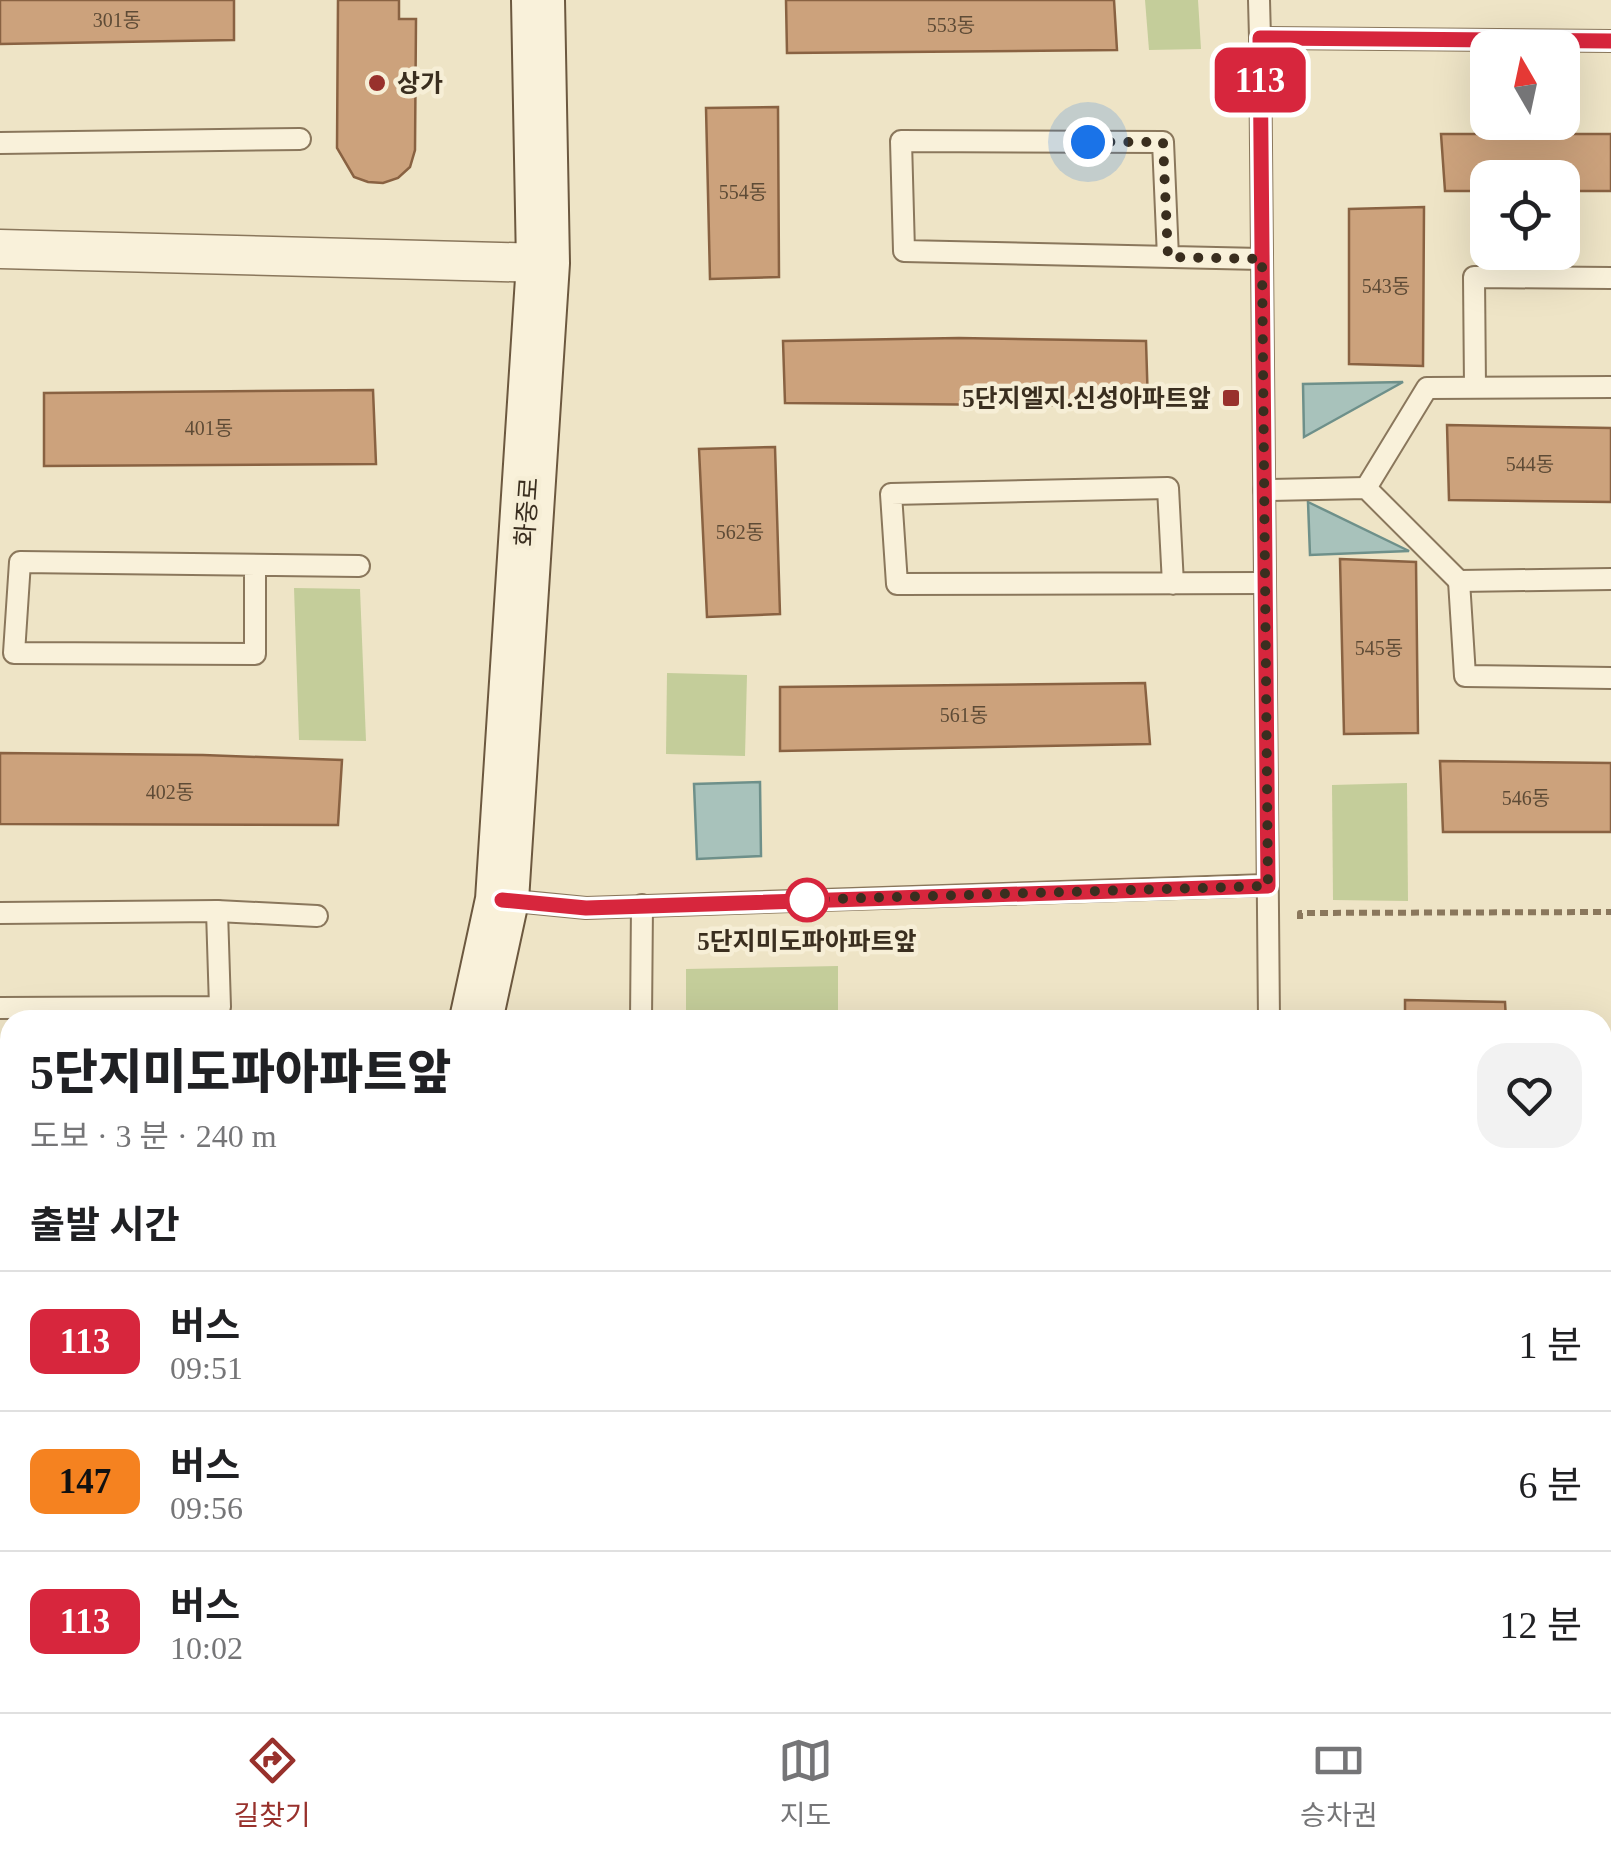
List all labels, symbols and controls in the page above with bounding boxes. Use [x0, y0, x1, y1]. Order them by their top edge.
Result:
house number: 301동 [93, 9, 141, 31]
house number: 553동 [927, 14, 975, 36]
north arrow [1470, 30, 1580, 140]
map controls [1470, 30, 1580, 270]
line badge: 113 [1202, 48, 1318, 112]
text: 113 [1235, 61, 1285, 100]
place label: 상가 [397, 70, 443, 97]
marker: 상가 [366, 72, 388, 94]
your location [1063, 117, 1113, 167]
button: locate [1470, 160, 1580, 270]
house number: 554동 [719, 181, 767, 203]
house number: 543동 [1362, 275, 1410, 297]
place label: 5단지엘지.신성아파트앞 [962, 385, 1211, 412]
marker: 5단지엘지.신성아파트앞 [1220, 387, 1242, 409]
house number: 401동 [185, 417, 233, 439]
house number: 544동 [1506, 453, 1554, 475]
street label: 화중로 [511, 477, 543, 547]
house number: 562동 [716, 521, 764, 543]
house number: 545동 [1355, 637, 1403, 659]
house number: 561동 [940, 704, 988, 726]
house number: 402동 [146, 781, 194, 803]
house number: 546동 [1502, 787, 1550, 809]
marker: 5단지미도파아파트앞 [786, 879, 828, 921]
place label: 5단지미도파아파트앞 [697, 928, 917, 955]
button: heart [1477, 1043, 1582, 1148]
text: 5단지미도파아파트앞 [30, 1046, 451, 1099]
text: 도보 · 3 분 · 240 m [30, 1118, 277, 1154]
text: 출발 시간 [30, 1204, 179, 1246]
text: 버스 [170, 1305, 240, 1347]
text: 113 [60, 1322, 110, 1361]
text: 1 분 [1519, 1324, 1582, 1366]
text: 09:51 [170, 1350, 243, 1386]
text: 버스 [170, 1445, 240, 1487]
text: 147 [59, 1462, 111, 1501]
text: 6 분 [1519, 1464, 1582, 1506]
text: 09:56 [170, 1490, 243, 1526]
text: 버스 [170, 1585, 240, 1627]
text: 113 [60, 1602, 110, 1641]
text: 12 분 [1500, 1604, 1582, 1646]
text: 10:02 [170, 1630, 243, 1666]
tab: 길찾기 [234, 1733, 311, 1833]
tab: 지도 [778, 1733, 833, 1833]
tab: 승차권 [1300, 1733, 1377, 1833]

